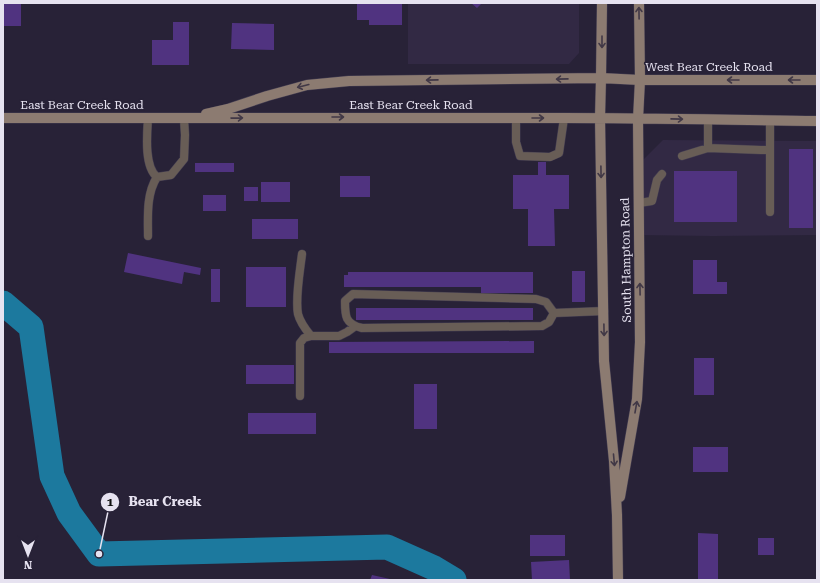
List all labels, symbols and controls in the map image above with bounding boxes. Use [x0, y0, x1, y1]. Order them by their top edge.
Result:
one-way arrow [635, 7, 643, 20]
one-way arrow [598, 35, 606, 48]
street label: West Bear Creek Road [645, 60, 773, 74]
one-way arrow [556, 75, 569, 83]
one-way arrow [426, 76, 439, 84]
one-way arrow [727, 76, 740, 84]
one-way arrow [788, 76, 801, 84]
one-way arrow [297, 83, 310, 91]
street label: East Bear Creek Road [20, 98, 144, 112]
street label: East Bear Creek Road [349, 98, 473, 112]
one-way arrow [230, 114, 243, 122]
one-way arrow [331, 114, 344, 121]
one-way arrow [531, 114, 544, 122]
one-way arrow [670, 115, 683, 123]
one-way arrow [597, 165, 605, 178]
street label: South Hampton Road [618, 197, 634, 323]
one-way arrow [636, 283, 644, 296]
one-way arrow [600, 323, 608, 336]
one-way arrow [632, 401, 640, 414]
one-way arrow [610, 453, 617, 466]
callout: Bear Creek [100, 489, 210, 514]
text: Bear Creek [128, 494, 202, 509]
text: 1 [107, 495, 114, 509]
north arrow [8, 535, 48, 575]
text: N [23, 558, 32, 571]

